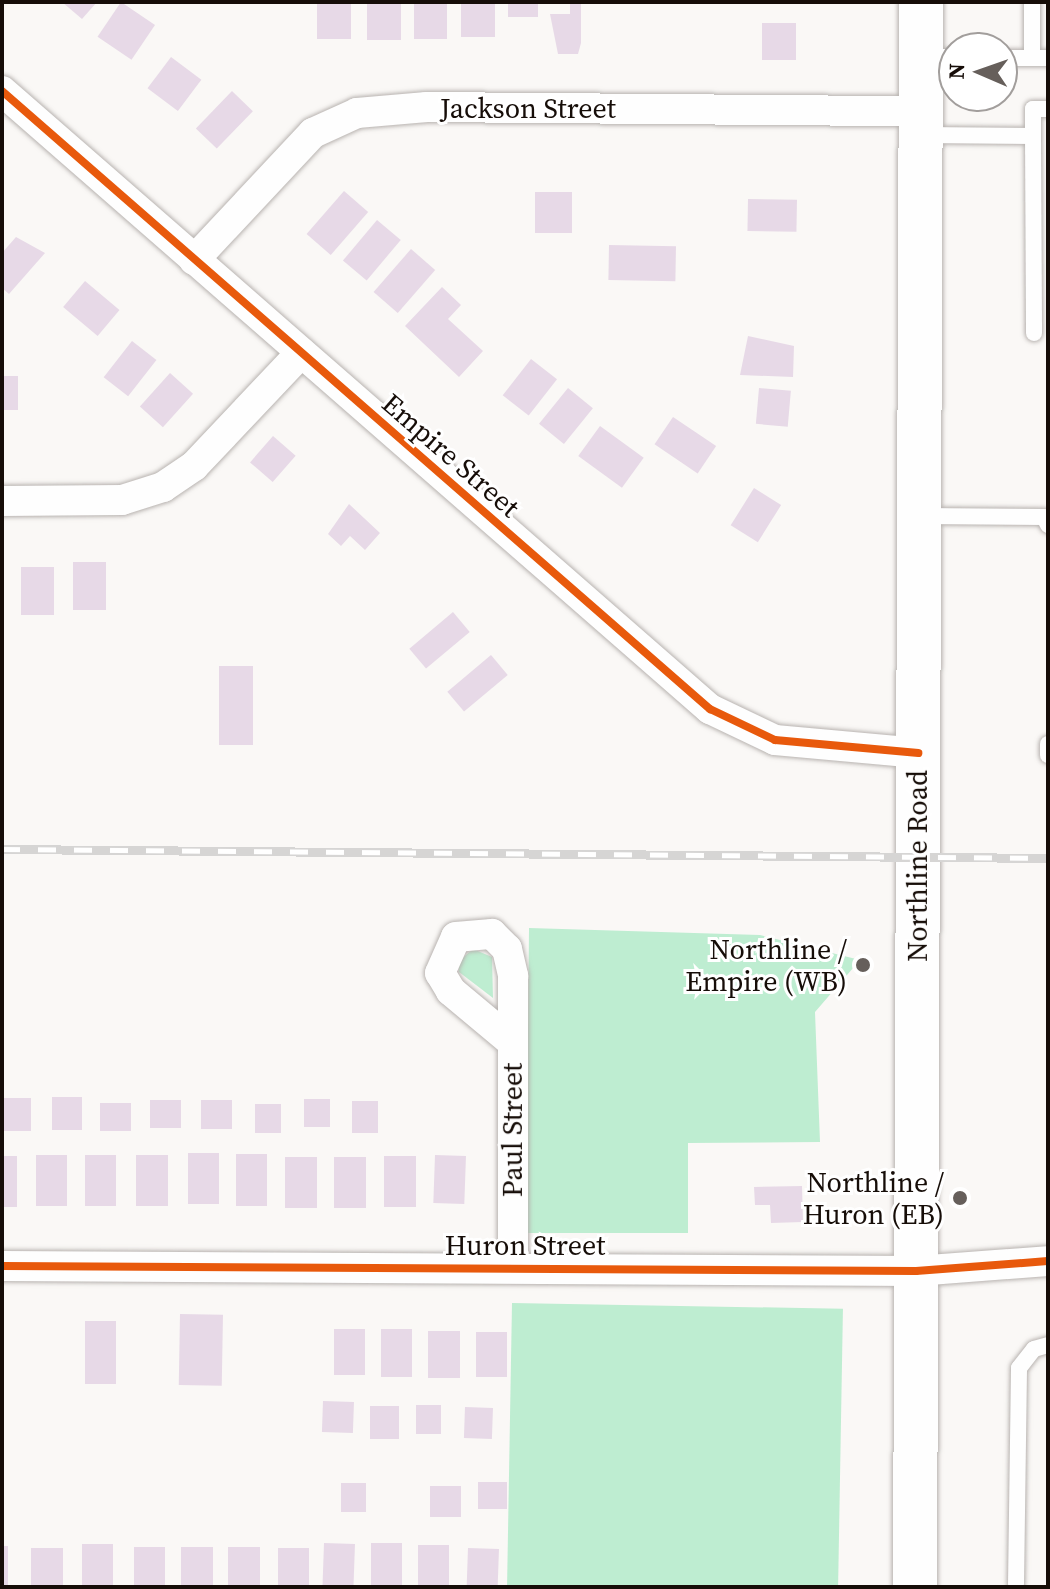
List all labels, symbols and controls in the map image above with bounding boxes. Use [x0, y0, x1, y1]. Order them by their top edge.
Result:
north arrow [938, 32, 1018, 112]
text: N [941, 63, 971, 80]
street label: Jackson Street [440, 91, 616, 125]
street label: Empire Street [375, 386, 527, 524]
street label: Northline Road [900, 770, 934, 962]
place label: Northline / Empire (WB) [685, 932, 847, 998]
marker: Northline / Empire (WB) [854, 956, 872, 974]
street label: Paul Street [495, 1063, 529, 1197]
place label: Northline / Huron (EB) [803, 1165, 944, 1231]
marker: Northline / Huron (EB) [951, 1189, 969, 1207]
street label: Huron Street [445, 1228, 605, 1262]

